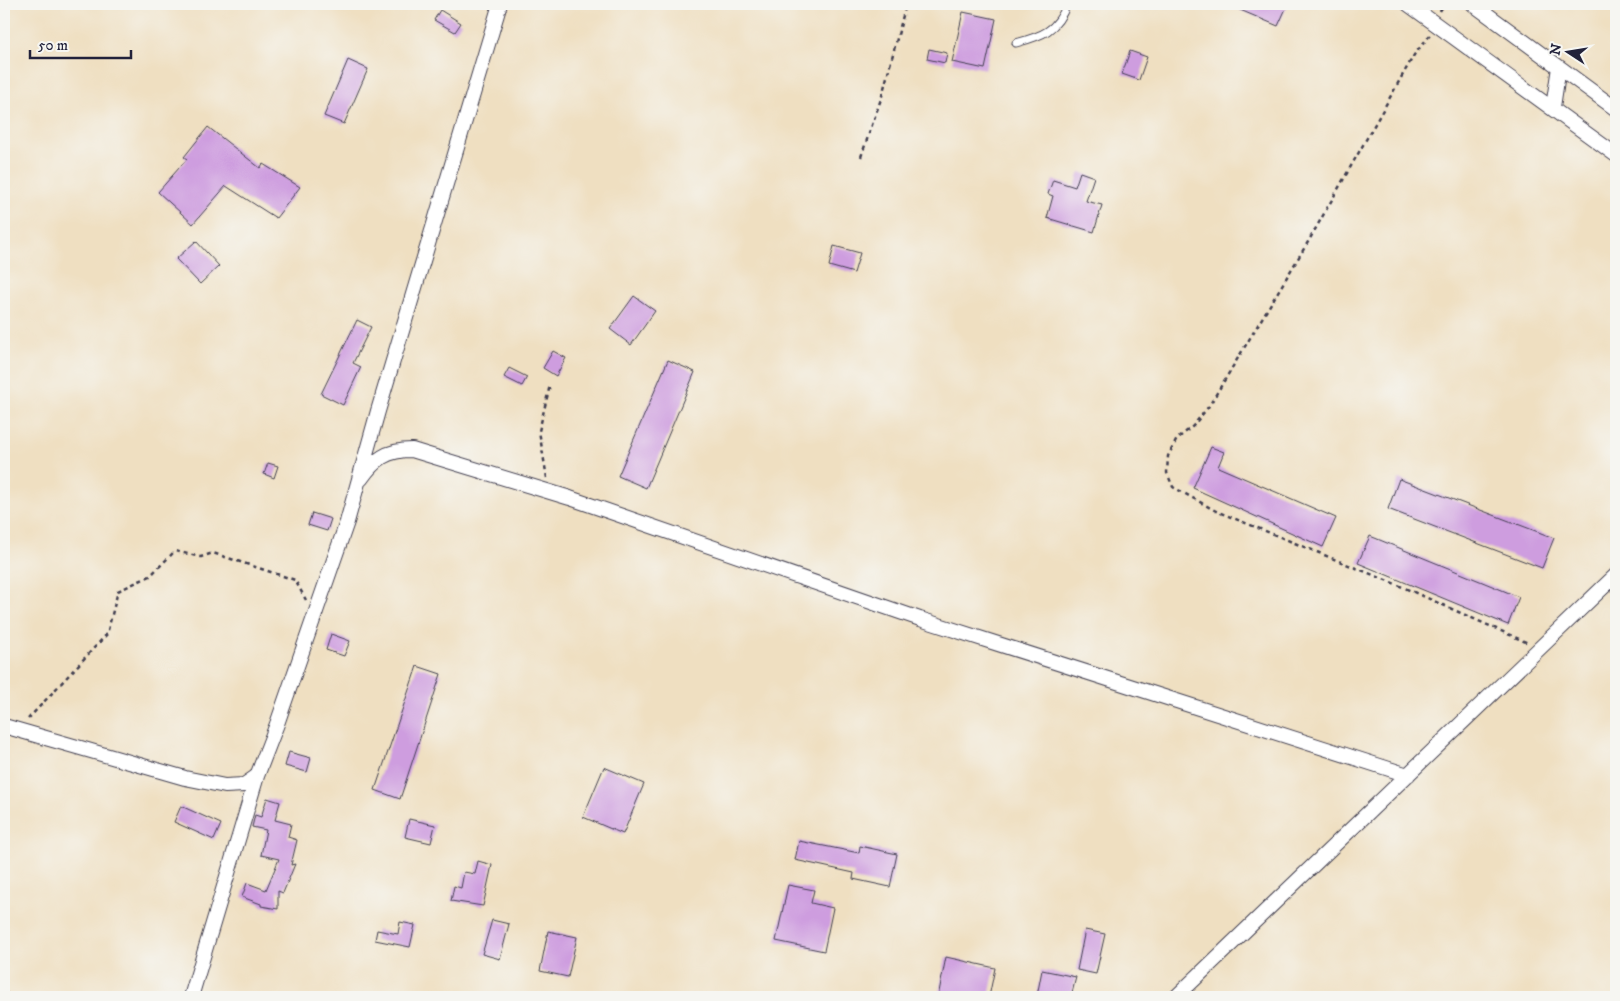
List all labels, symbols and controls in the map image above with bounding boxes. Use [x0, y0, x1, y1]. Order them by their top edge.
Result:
scale bar [30, 28, 131, 60]
north arrow [1542, 28, 1592, 78]
text: 50 m [38, 36, 68, 55]
text: N [1546, 42, 1566, 57]

